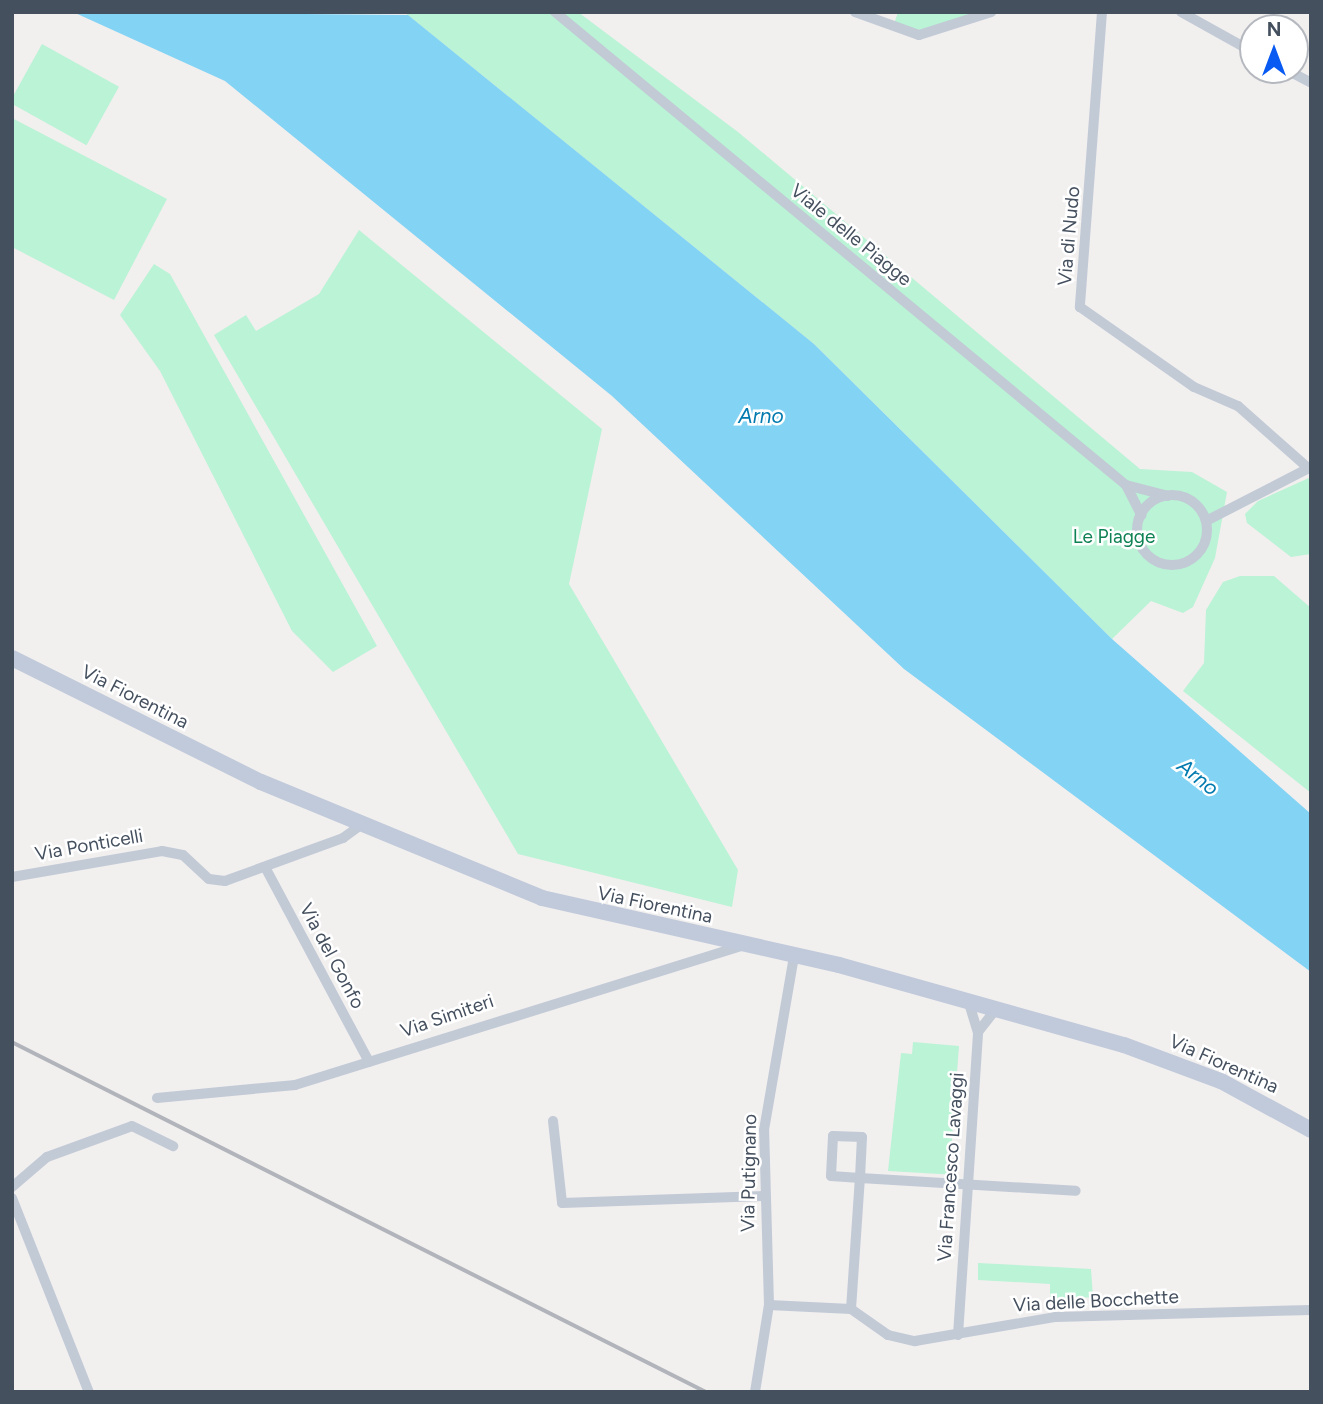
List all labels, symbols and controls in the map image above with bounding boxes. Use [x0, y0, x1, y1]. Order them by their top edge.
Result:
north arrow [1239, 14, 1309, 84]
text: N [1267, 18, 1281, 41]
street label: Viale delle Piagge [786, 179, 916, 291]
street label: Via di Nudo [1053, 185, 1085, 287]
water label: Arno [738, 403, 784, 429]
park label: Le Piagge [1073, 526, 1155, 548]
street label: Via Fiorentina [78, 660, 192, 734]
water label: Arno [1172, 753, 1224, 801]
street label: Via Ponticelli [33, 824, 145, 866]
street label: Via Fiorentina [595, 882, 715, 928]
street label: Via del Gonfo [295, 899, 369, 1013]
street label: Via Simiteri [397, 989, 497, 1043]
street label: Via Fiorentina [1166, 1030, 1282, 1098]
street label: Via Francesco Lavaggi [933, 1072, 969, 1262]
street label: Via Putignano [737, 1114, 761, 1232]
street label: Via delle Bocchette [1013, 1285, 1179, 1317]

